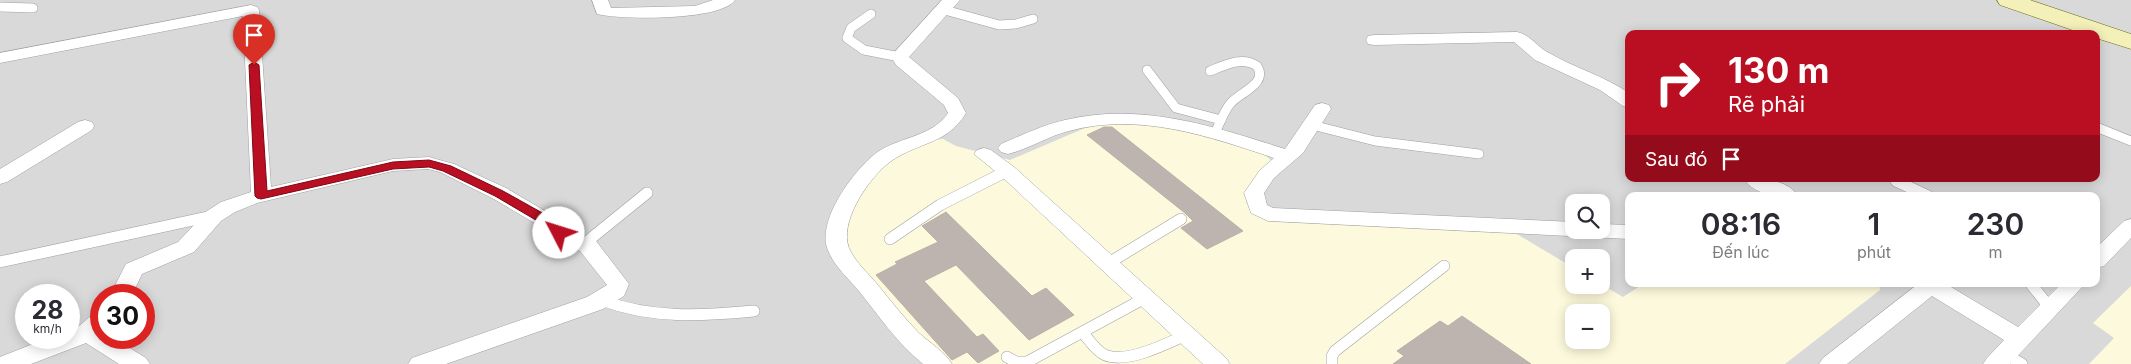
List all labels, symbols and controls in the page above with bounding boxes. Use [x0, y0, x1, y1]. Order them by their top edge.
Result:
pin [233, 14, 275, 65]
icon: arrive [240, 21, 268, 49]
text: 130 m [1728, 49, 1830, 91]
icon: right [1645, 50, 1710, 115]
text: Rẽ phải [1728, 91, 1805, 117]
icon: arrive [1717, 145, 1745, 173]
text: Sau đó [1645, 148, 1707, 171]
map controls [1565, 194, 1610, 349]
button: search [1565, 194, 1610, 239]
position arrow [532, 206, 584, 258]
text: 08:16 [1701, 206, 1781, 242]
text: 1 [1868, 206, 1880, 242]
text: 230 [1967, 206, 2024, 242]
text: Đến lúc [1712, 242, 1770, 262]
text: phút [1857, 242, 1891, 262]
text: m [1988, 242, 2002, 262]
button: + [1565, 249, 1610, 294]
speed limit sign: 30 [90, 284, 155, 349]
text: 28 [31, 295, 64, 325]
button: − [1565, 304, 1610, 349]
text: km/h [33, 321, 62, 336]

